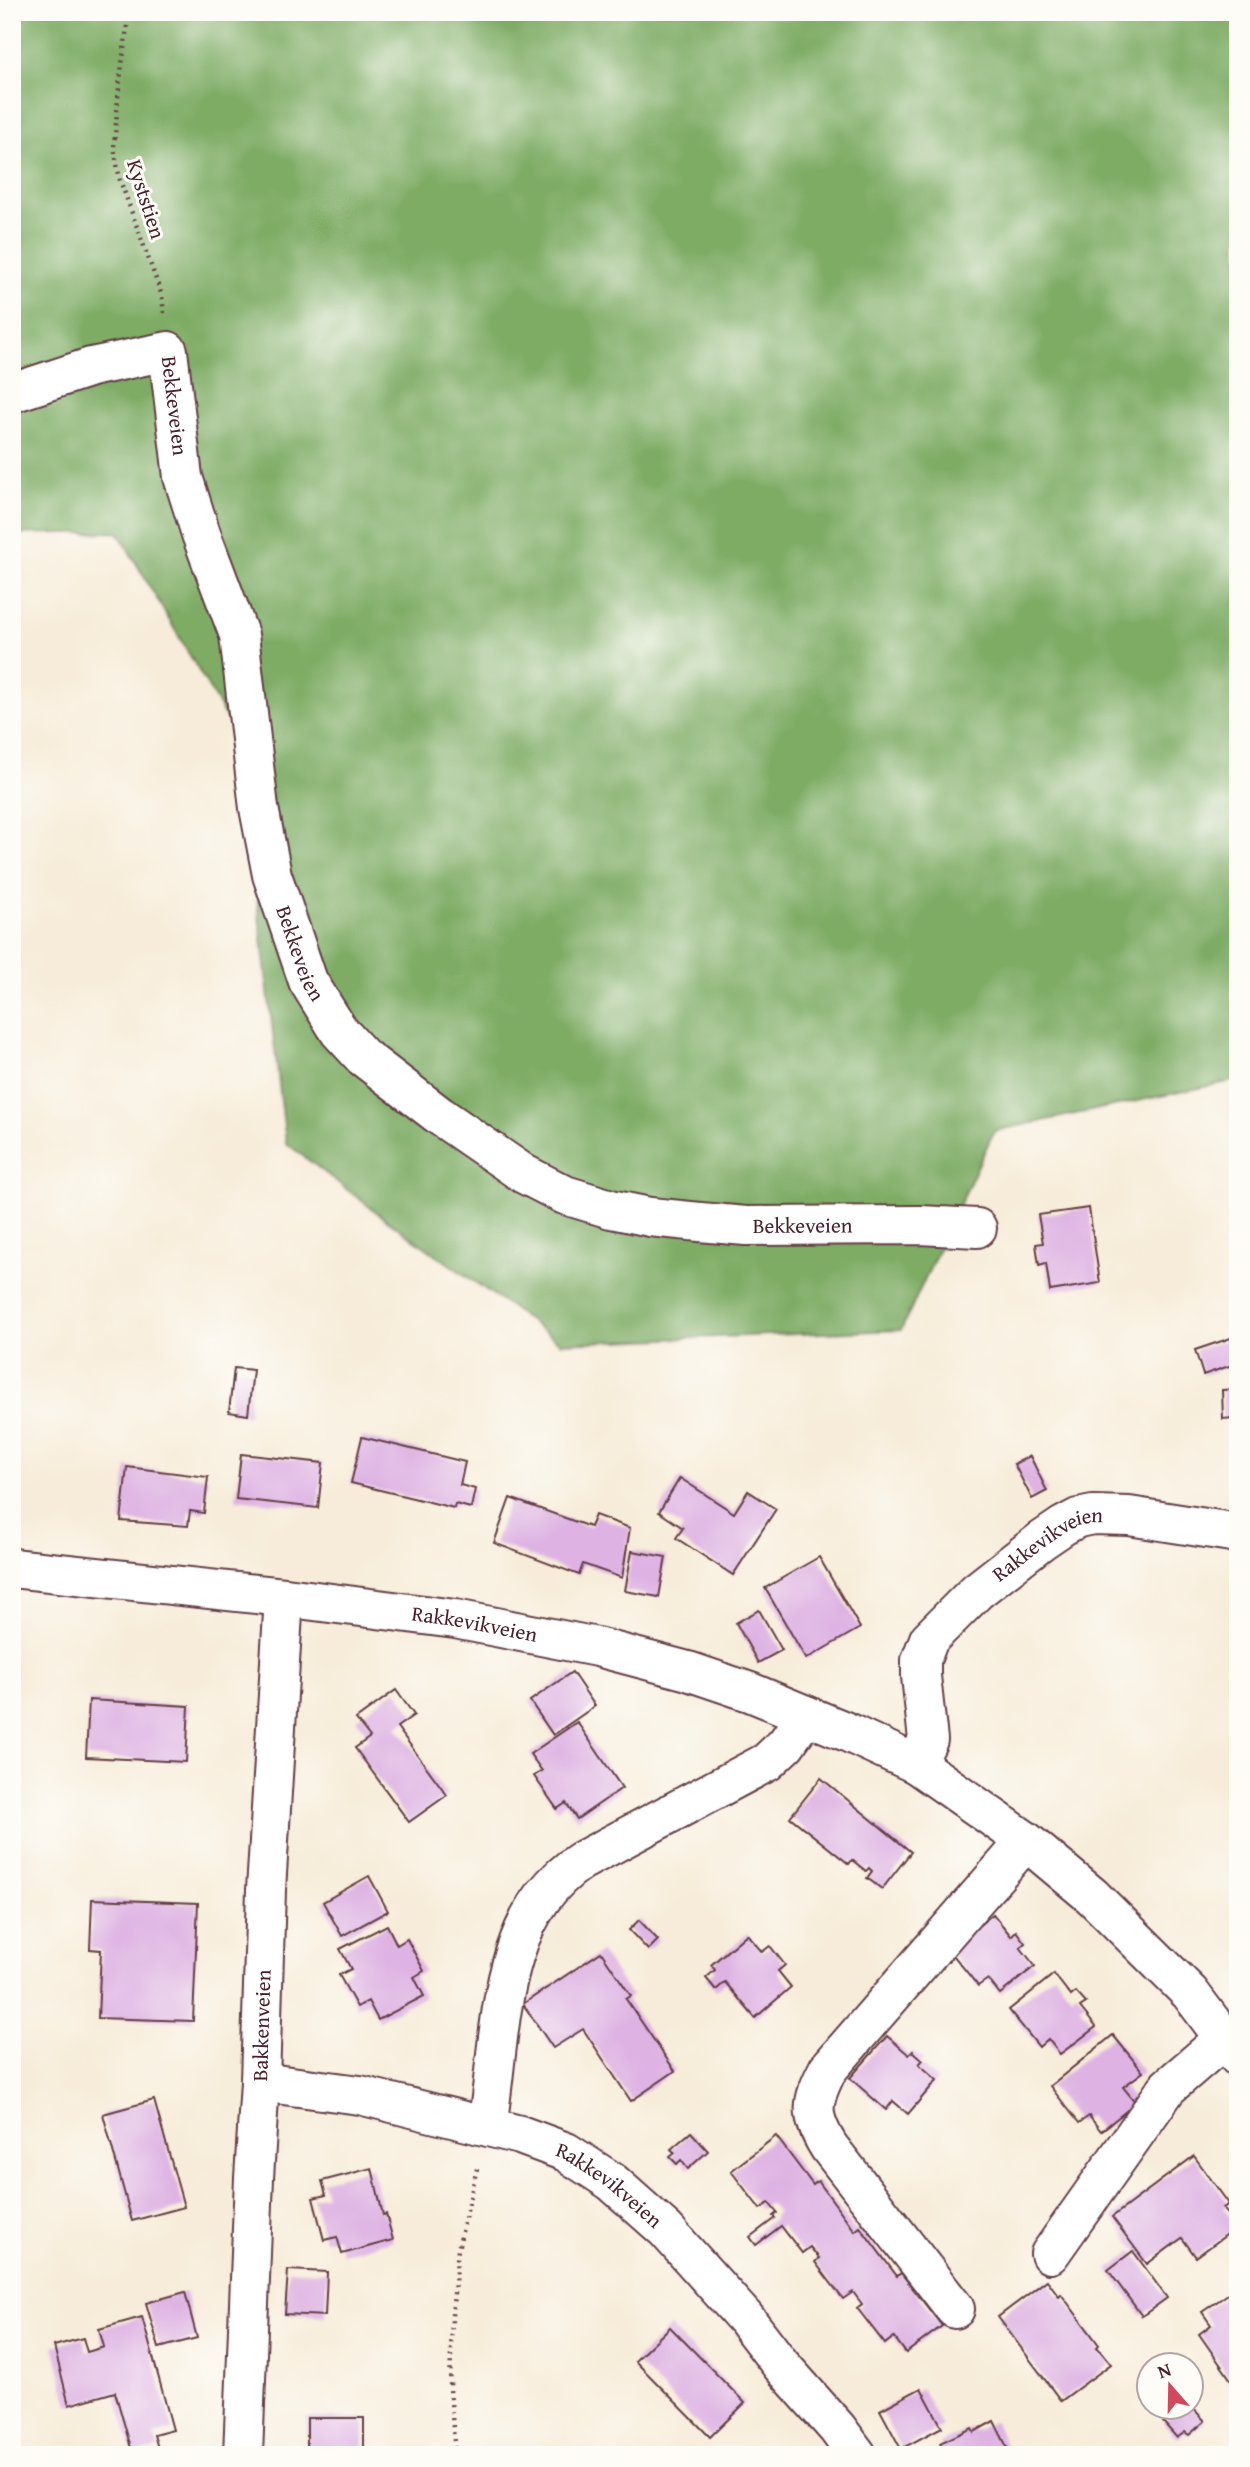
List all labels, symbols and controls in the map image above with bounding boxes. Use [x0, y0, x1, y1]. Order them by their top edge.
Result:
street label: Kyststien [119, 155, 174, 243]
street label: Bekkeveien [154, 354, 196, 457]
street label: Bekkeveien [268, 901, 333, 1007]
street label: Bekkeveien [753, 1209, 853, 1241]
street label: Rakkevikveien [985, 1499, 1104, 1589]
street label: Rakkevikveien [410, 1598, 540, 1650]
street label: Bakkenveien [244, 1969, 279, 2082]
street label: Rakkevikveien [552, 2134, 670, 2235]
north arrow [1134, 2352, 1204, 2422]
text: N [1153, 2355, 1175, 2385]

